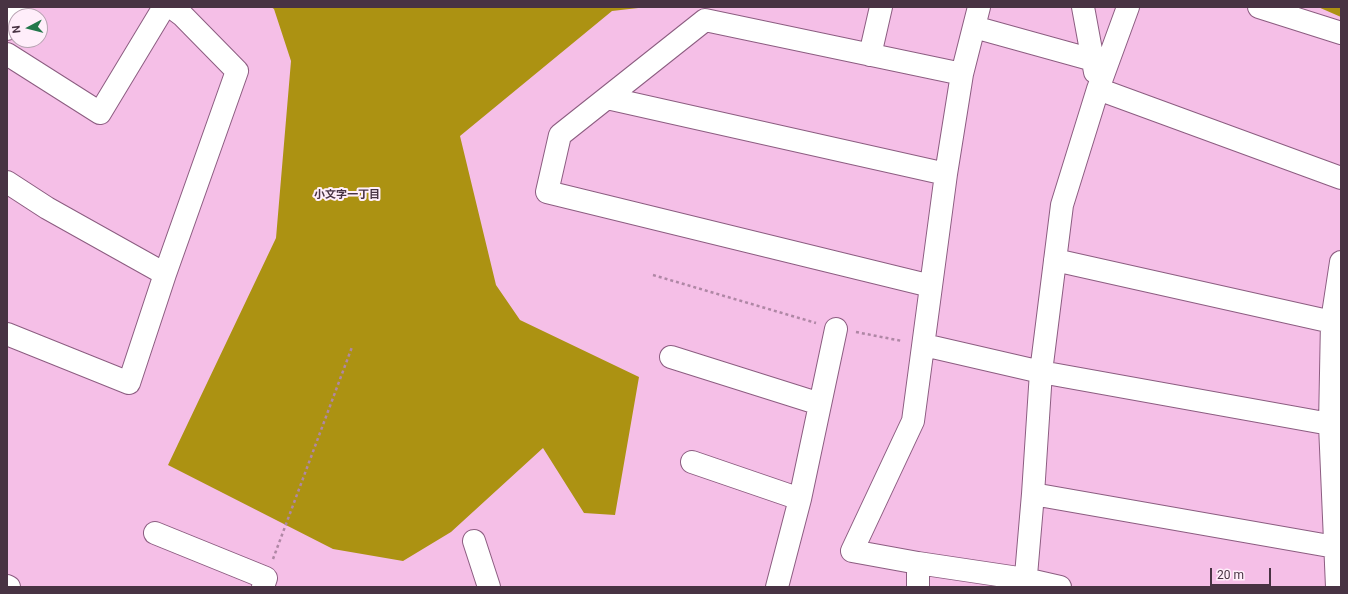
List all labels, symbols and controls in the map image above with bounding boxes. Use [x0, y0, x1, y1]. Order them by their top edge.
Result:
north arrow [8, 8, 48, 48]
text: N [10, 25, 24, 34]
district label: 小文字一丁目 [314, 188, 380, 202]
scale bar [1212, 560, 1273, 586]
text: 20 m [1217, 568, 1244, 582]

